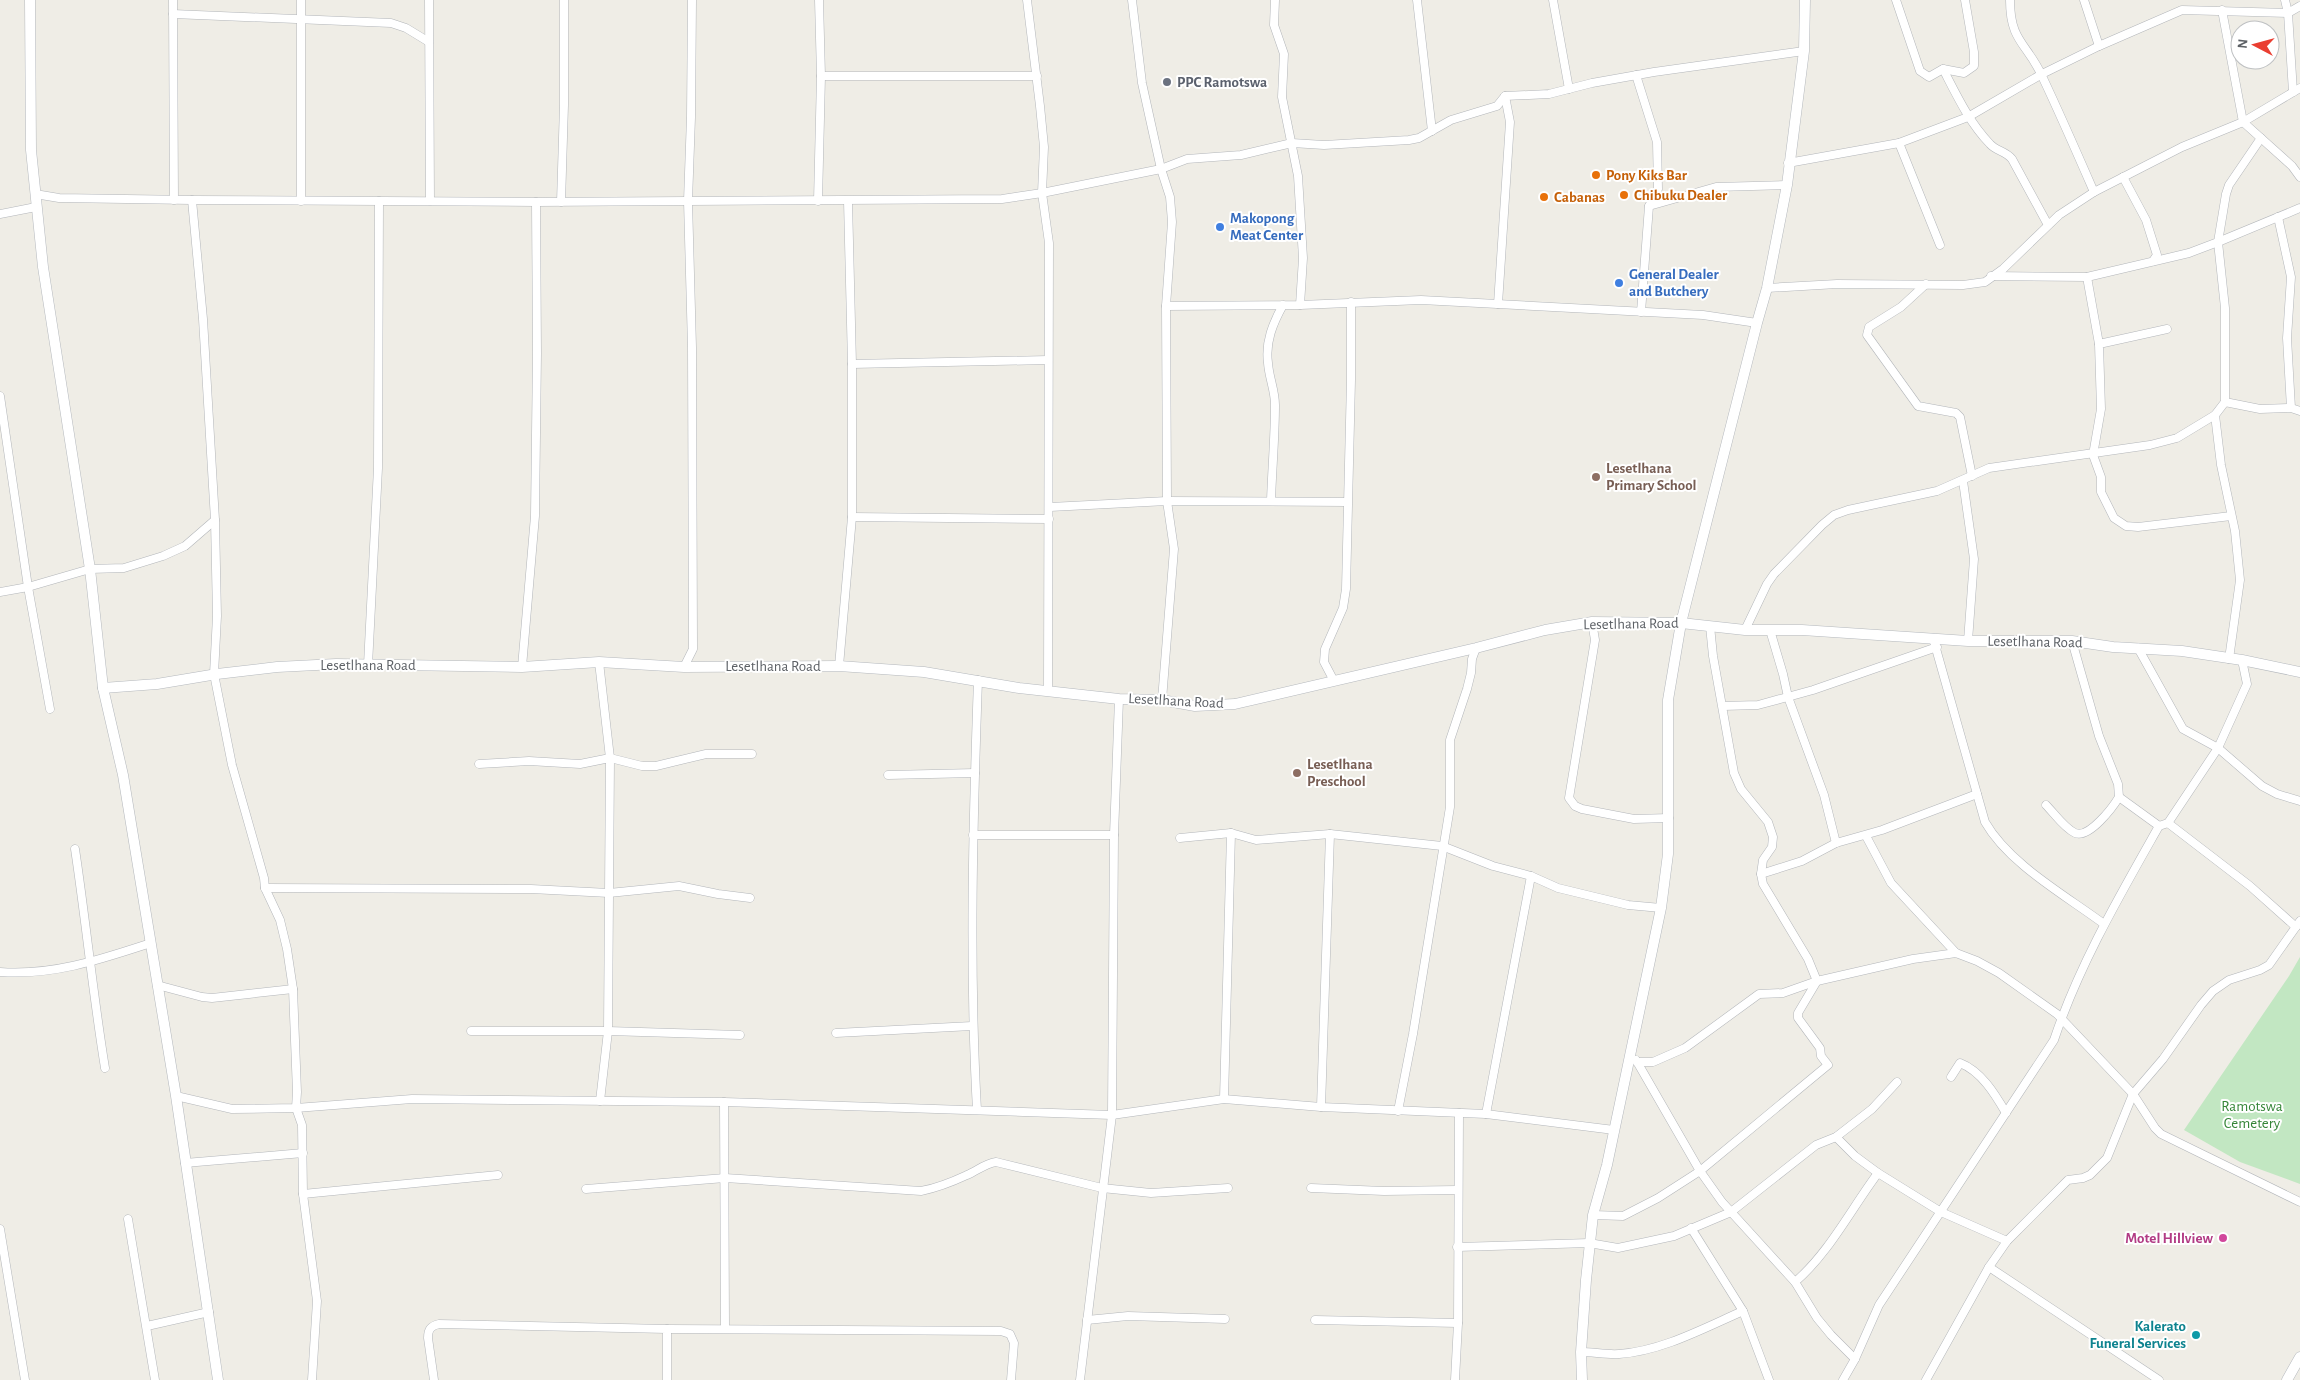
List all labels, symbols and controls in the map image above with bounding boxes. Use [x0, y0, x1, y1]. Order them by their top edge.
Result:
north arrow [2230, 20, 2280, 70]
text: N [2236, 38, 2251, 49]
place label: PPC Ramotswa [1177, 75, 1267, 90]
marker: PPC Ramotswa [1161, 76, 1173, 88]
place label: Pony Kiks Bar [1606, 168, 1688, 183]
marker: Pony Kiks Bar [1590, 169, 1602, 181]
place label: Chibuku Dealer [1634, 188, 1728, 203]
marker: Chibuku Dealer [1618, 189, 1630, 201]
place label: Cabanas [1554, 190, 1605, 205]
marker: Cabanas [1538, 191, 1550, 203]
place label: Makopong Meat Center [1230, 211, 1304, 243]
marker: Makopong Meat Center [1214, 221, 1226, 233]
place label: General Dealer and Butchery [1629, 267, 1719, 299]
marker: General Dealer and Butchery [1613, 277, 1625, 289]
place label: Lesetlhana Primary School [1606, 461, 1697, 493]
marker: Lesetlhana Primary School [1590, 471, 1602, 483]
street label: Lesetlhana Road [1583, 616, 1679, 632]
street label: Lesetlhana Road [1987, 634, 2083, 650]
street label: Lesetlhana Road [320, 658, 416, 673]
street label: Lesetlhana Road [725, 659, 821, 674]
street label: Lesetlhana Road [1128, 691, 1224, 711]
place label: Lesetlhana Preschool [1307, 757, 1373, 789]
marker: Lesetlhana Preschool [1291, 767, 1303, 779]
park label: Ramotswa Cemetery [2221, 1099, 2283, 1131]
place label: Motel Hillview [2125, 1231, 2214, 1246]
marker: Motel Hillview [2217, 1232, 2229, 1244]
place label: Kalerato Funeral Services [2090, 1319, 2186, 1351]
marker: Kalerato Funeral Services [2190, 1329, 2202, 1341]

